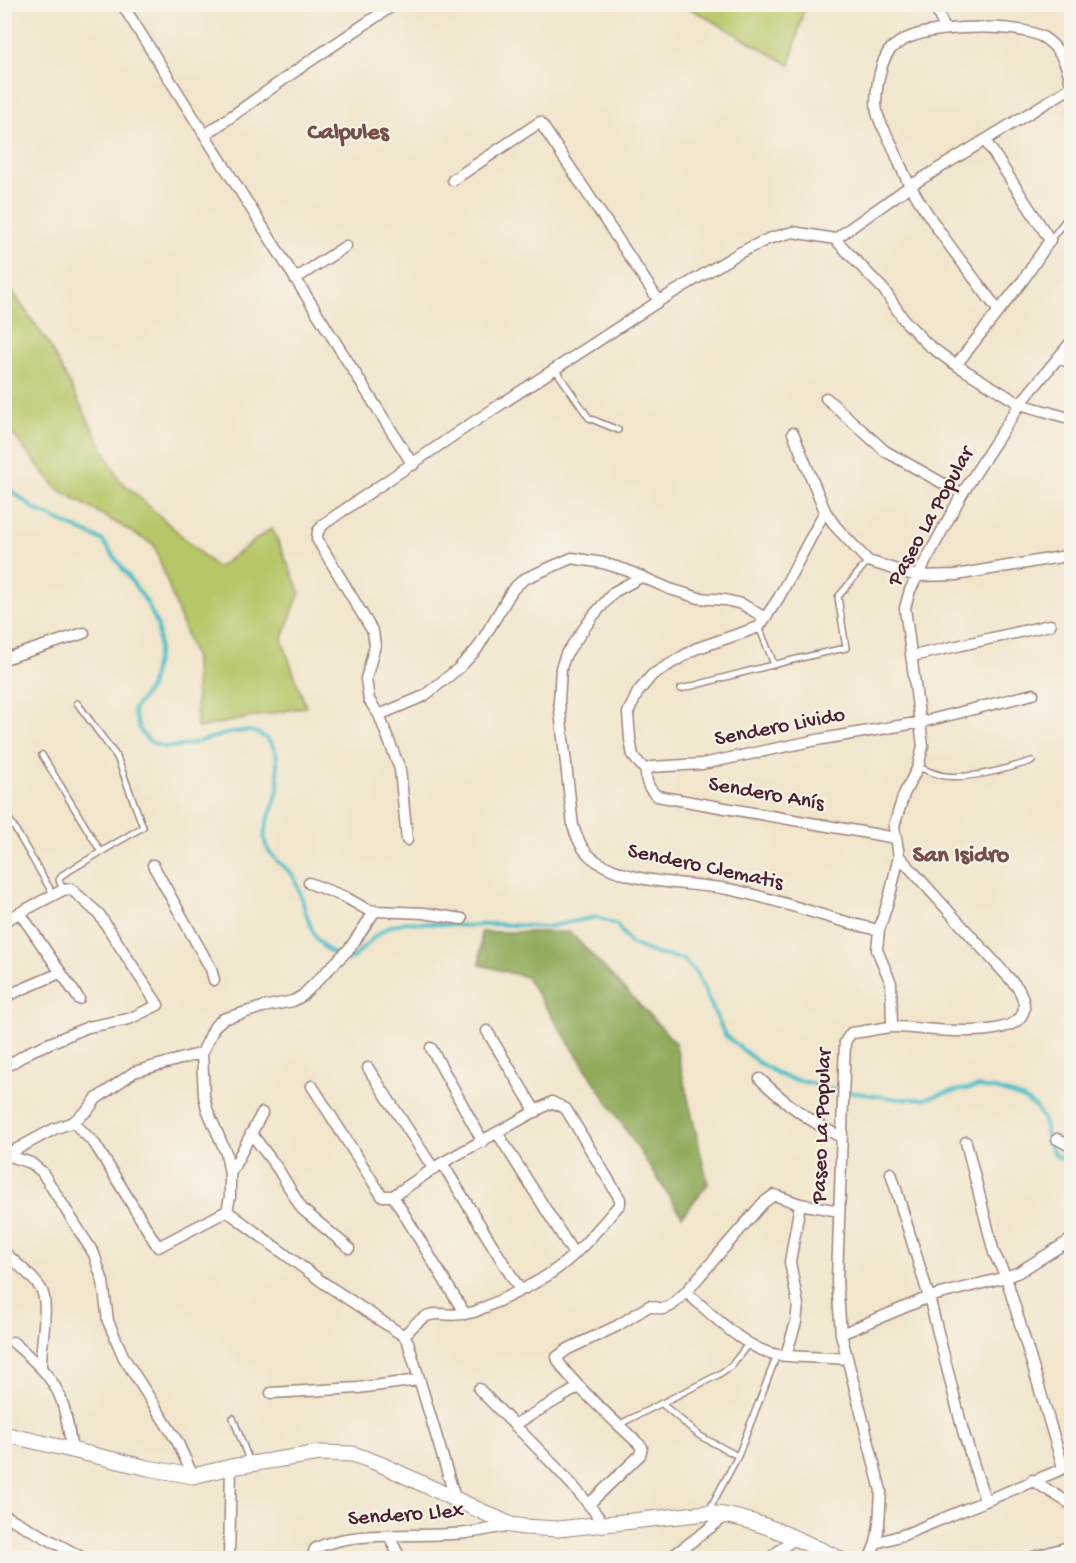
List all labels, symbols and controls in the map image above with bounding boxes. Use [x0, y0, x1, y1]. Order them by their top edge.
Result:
district label: Calpules [307, 119, 390, 148]
street label: Paseo La Popular [882, 441, 982, 592]
street label: Sendero Livido [713, 703, 847, 753]
street label: Sendero Anís [706, 772, 827, 818]
street label: Sendero Clematis [625, 839, 786, 897]
district label: San Isidro [913, 842, 1010, 871]
street label: Paseo La Popular [807, 1046, 839, 1205]
street label: Sendero Llex [347, 1499, 465, 1533]

